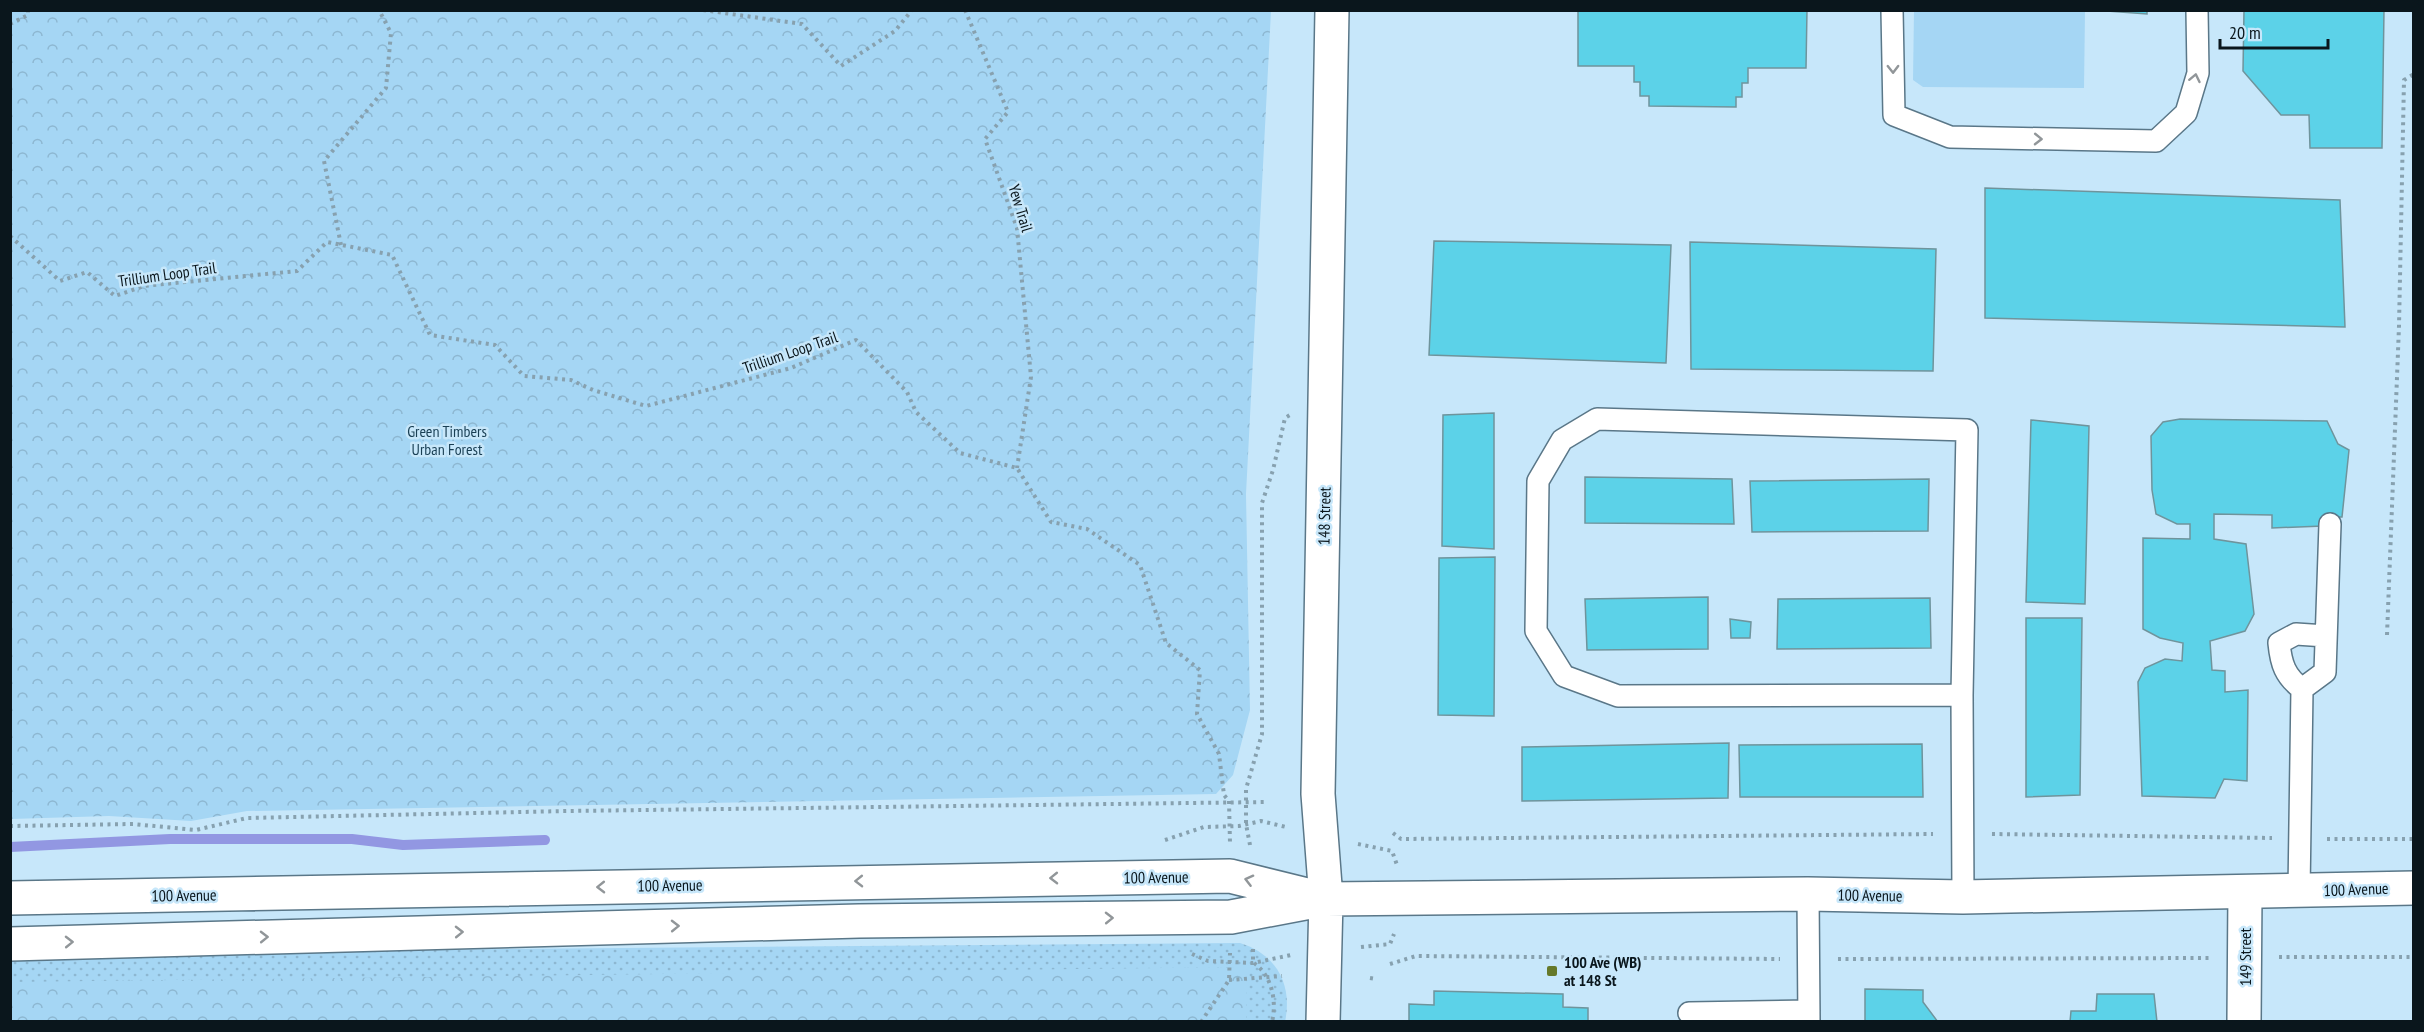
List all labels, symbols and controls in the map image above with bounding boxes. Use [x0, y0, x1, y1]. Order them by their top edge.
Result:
scale bar [2220, 12, 2328, 50]
text: 20 m [2229, 21, 2261, 44]
one-way arrow [1887, 64, 1899, 73]
one-way arrow [2188, 73, 2201, 83]
one-way arrow [2034, 132, 2043, 145]
street label: Yew Trail [1004, 182, 1038, 234]
street label: Trillium Loop Trail [117, 257, 218, 291]
street label: Trillium Loop Trail [740, 326, 840, 378]
park label: Green Timbers Urban Forest [407, 421, 487, 459]
street label: 148 Street [1313, 486, 1335, 545]
street label: 100 Avenue [1123, 866, 1189, 888]
one-way arrow [1050, 872, 1059, 884]
street label: 100 Avenue [637, 874, 703, 896]
one-way arrow [855, 874, 864, 887]
one-way arrow [1244, 875, 1254, 888]
street label: 100 Avenue [2323, 878, 2389, 900]
one-way arrow [597, 880, 606, 893]
street label: 100 Avenue [151, 884, 217, 906]
street label: 100 Avenue [1837, 884, 1903, 906]
one-way arrow [1105, 912, 1114, 924]
one-way arrow [670, 920, 679, 933]
one-way arrow [454, 926, 463, 938]
street label: 149 Street [2235, 927, 2255, 986]
one-way arrow [259, 931, 268, 943]
one-way arrow [64, 936, 73, 948]
place label: 100 Ave (WB) at 148 St [1564, 952, 1642, 990]
marker: 100 Ave (WB) at 148 St [1545, 964, 1559, 978]

